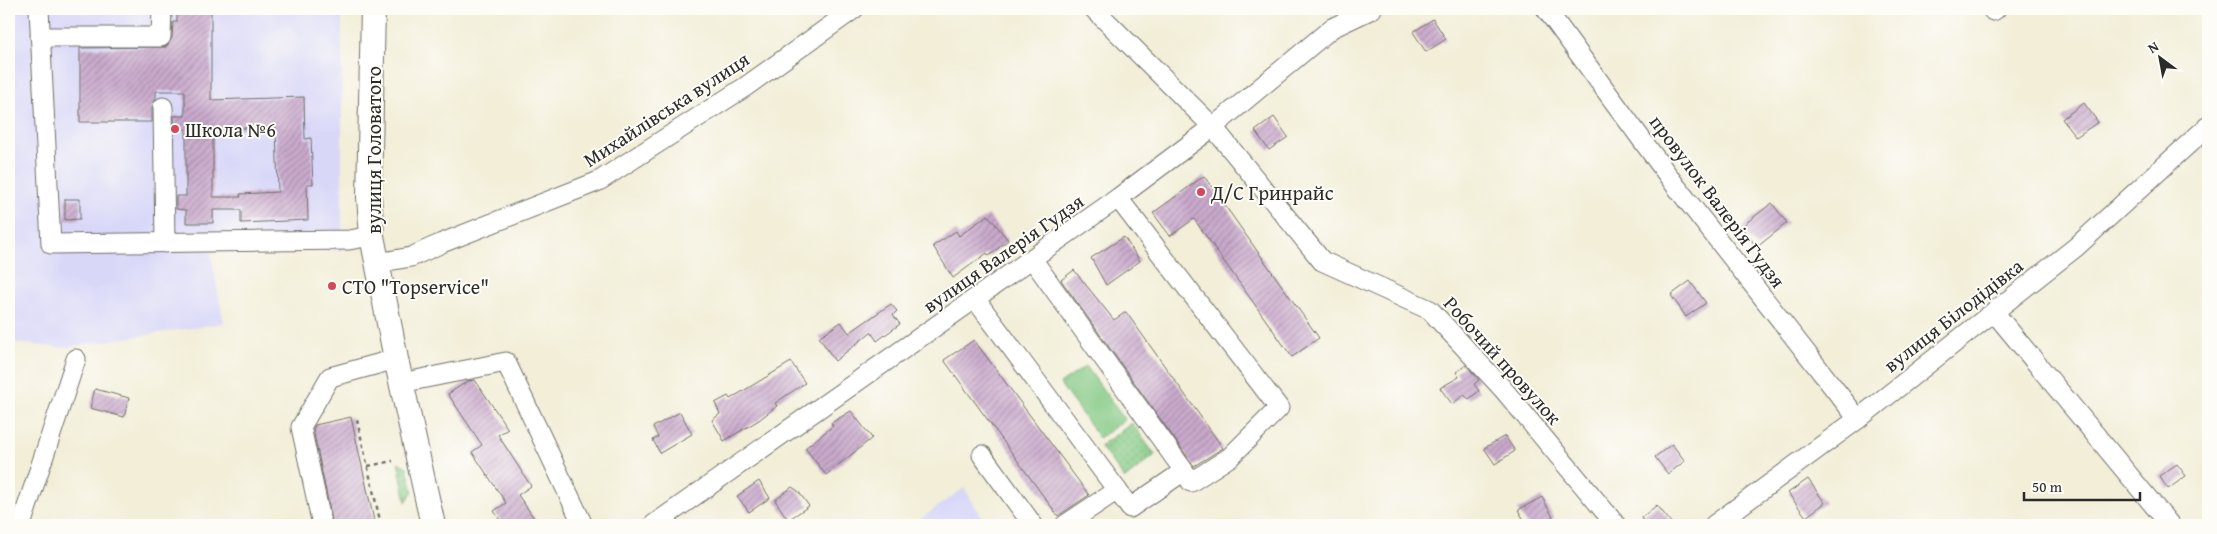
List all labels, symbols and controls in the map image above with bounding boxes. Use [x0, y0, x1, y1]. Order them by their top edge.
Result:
north arrow [2134, 32, 2184, 82]
text: N [2144, 36, 2163, 58]
street label: Михайлівська вулиця [577, 44, 755, 174]
street label: вулиця Головатого [359, 66, 388, 234]
street label: провулок Валерія Гудзя [1643, 108, 1793, 294]
place label: Школа №6 [185, 115, 276, 144]
marker: Школа №6 [169, 123, 181, 135]
place label: Д/С Гринрайс [1210, 178, 1334, 207]
street label: вулиця Валерія Гудзя [917, 186, 1089, 320]
marker: Д/С Гринрайс [1195, 186, 1207, 198]
street label: вулиця Білодідівка [1877, 251, 2029, 379]
place label: СТО "Topservice" [342, 272, 489, 301]
marker: СТО "Topservice" [326, 280, 338, 292]
street label: Робочий провулок [1437, 289, 1569, 431]
scale bar [2024, 469, 2141, 501]
text: 50 m [2032, 476, 2063, 497]

